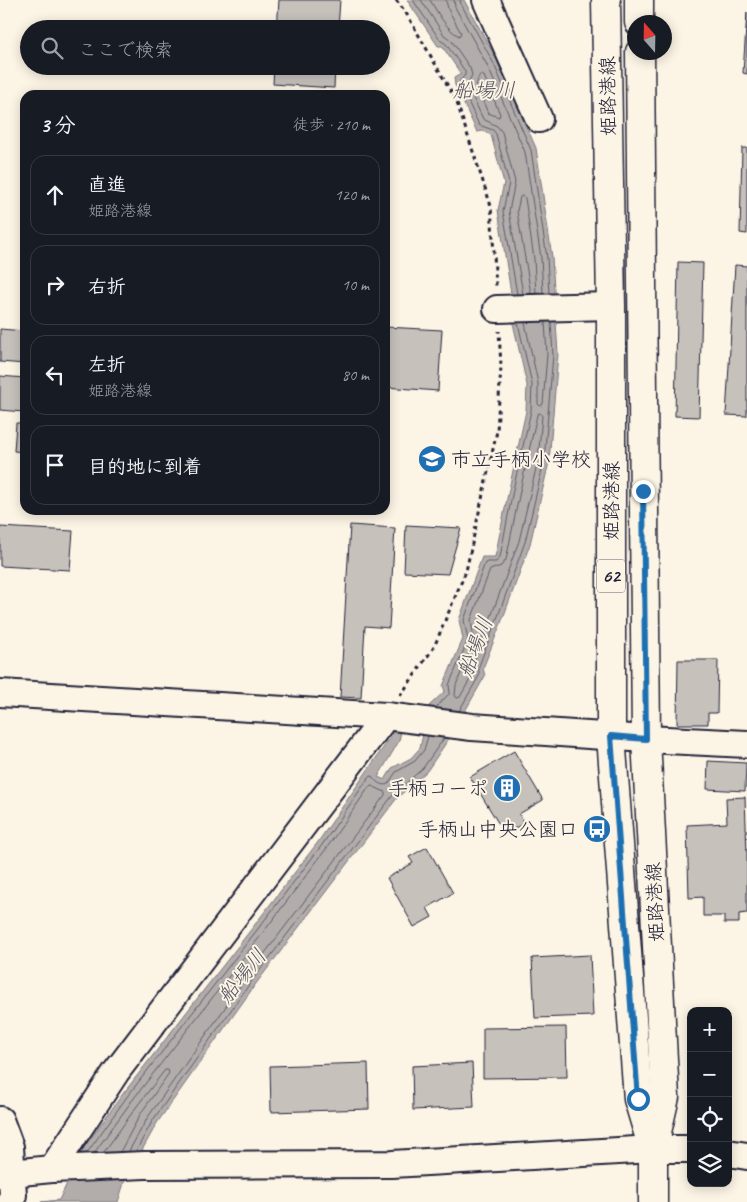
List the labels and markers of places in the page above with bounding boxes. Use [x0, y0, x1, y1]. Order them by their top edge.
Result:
school or university icon: 市立手柄小学校 [417, 444, 447, 474]
place label: 市立手柄小学校 [451, 447, 591, 472]
building icon: 手柄コーポ [492, 773, 522, 803]
place label: 手柄コーポ [388, 776, 488, 801]
bus stop icon: 手柄山中央公園口 [582, 814, 612, 844]
place label: 手柄山中央公園口 [418, 817, 578, 842]

